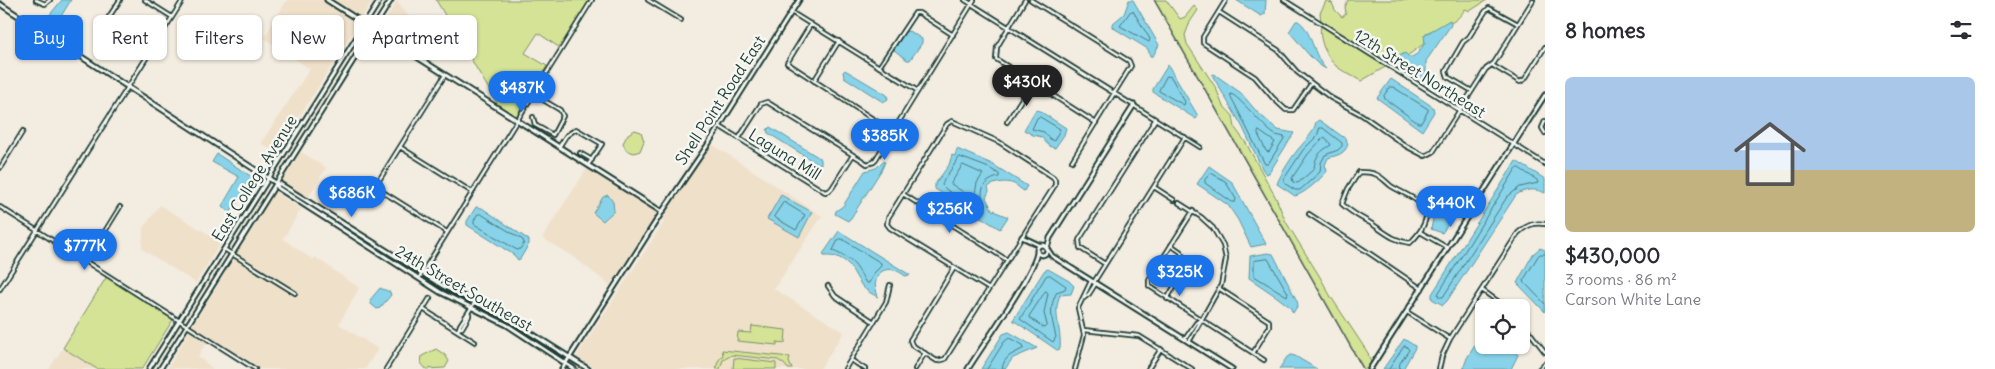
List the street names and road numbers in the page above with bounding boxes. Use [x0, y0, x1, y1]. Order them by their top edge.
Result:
street label: 12th Street Northeast [1350, 24, 1490, 122]
street label: Shell Point Road East [671, 31, 770, 168]
street label: East College Avenue [207, 111, 301, 245]
street label: Laguna Mill [745, 124, 825, 184]
street label: 24th Street Southeast [392, 241, 537, 336]

